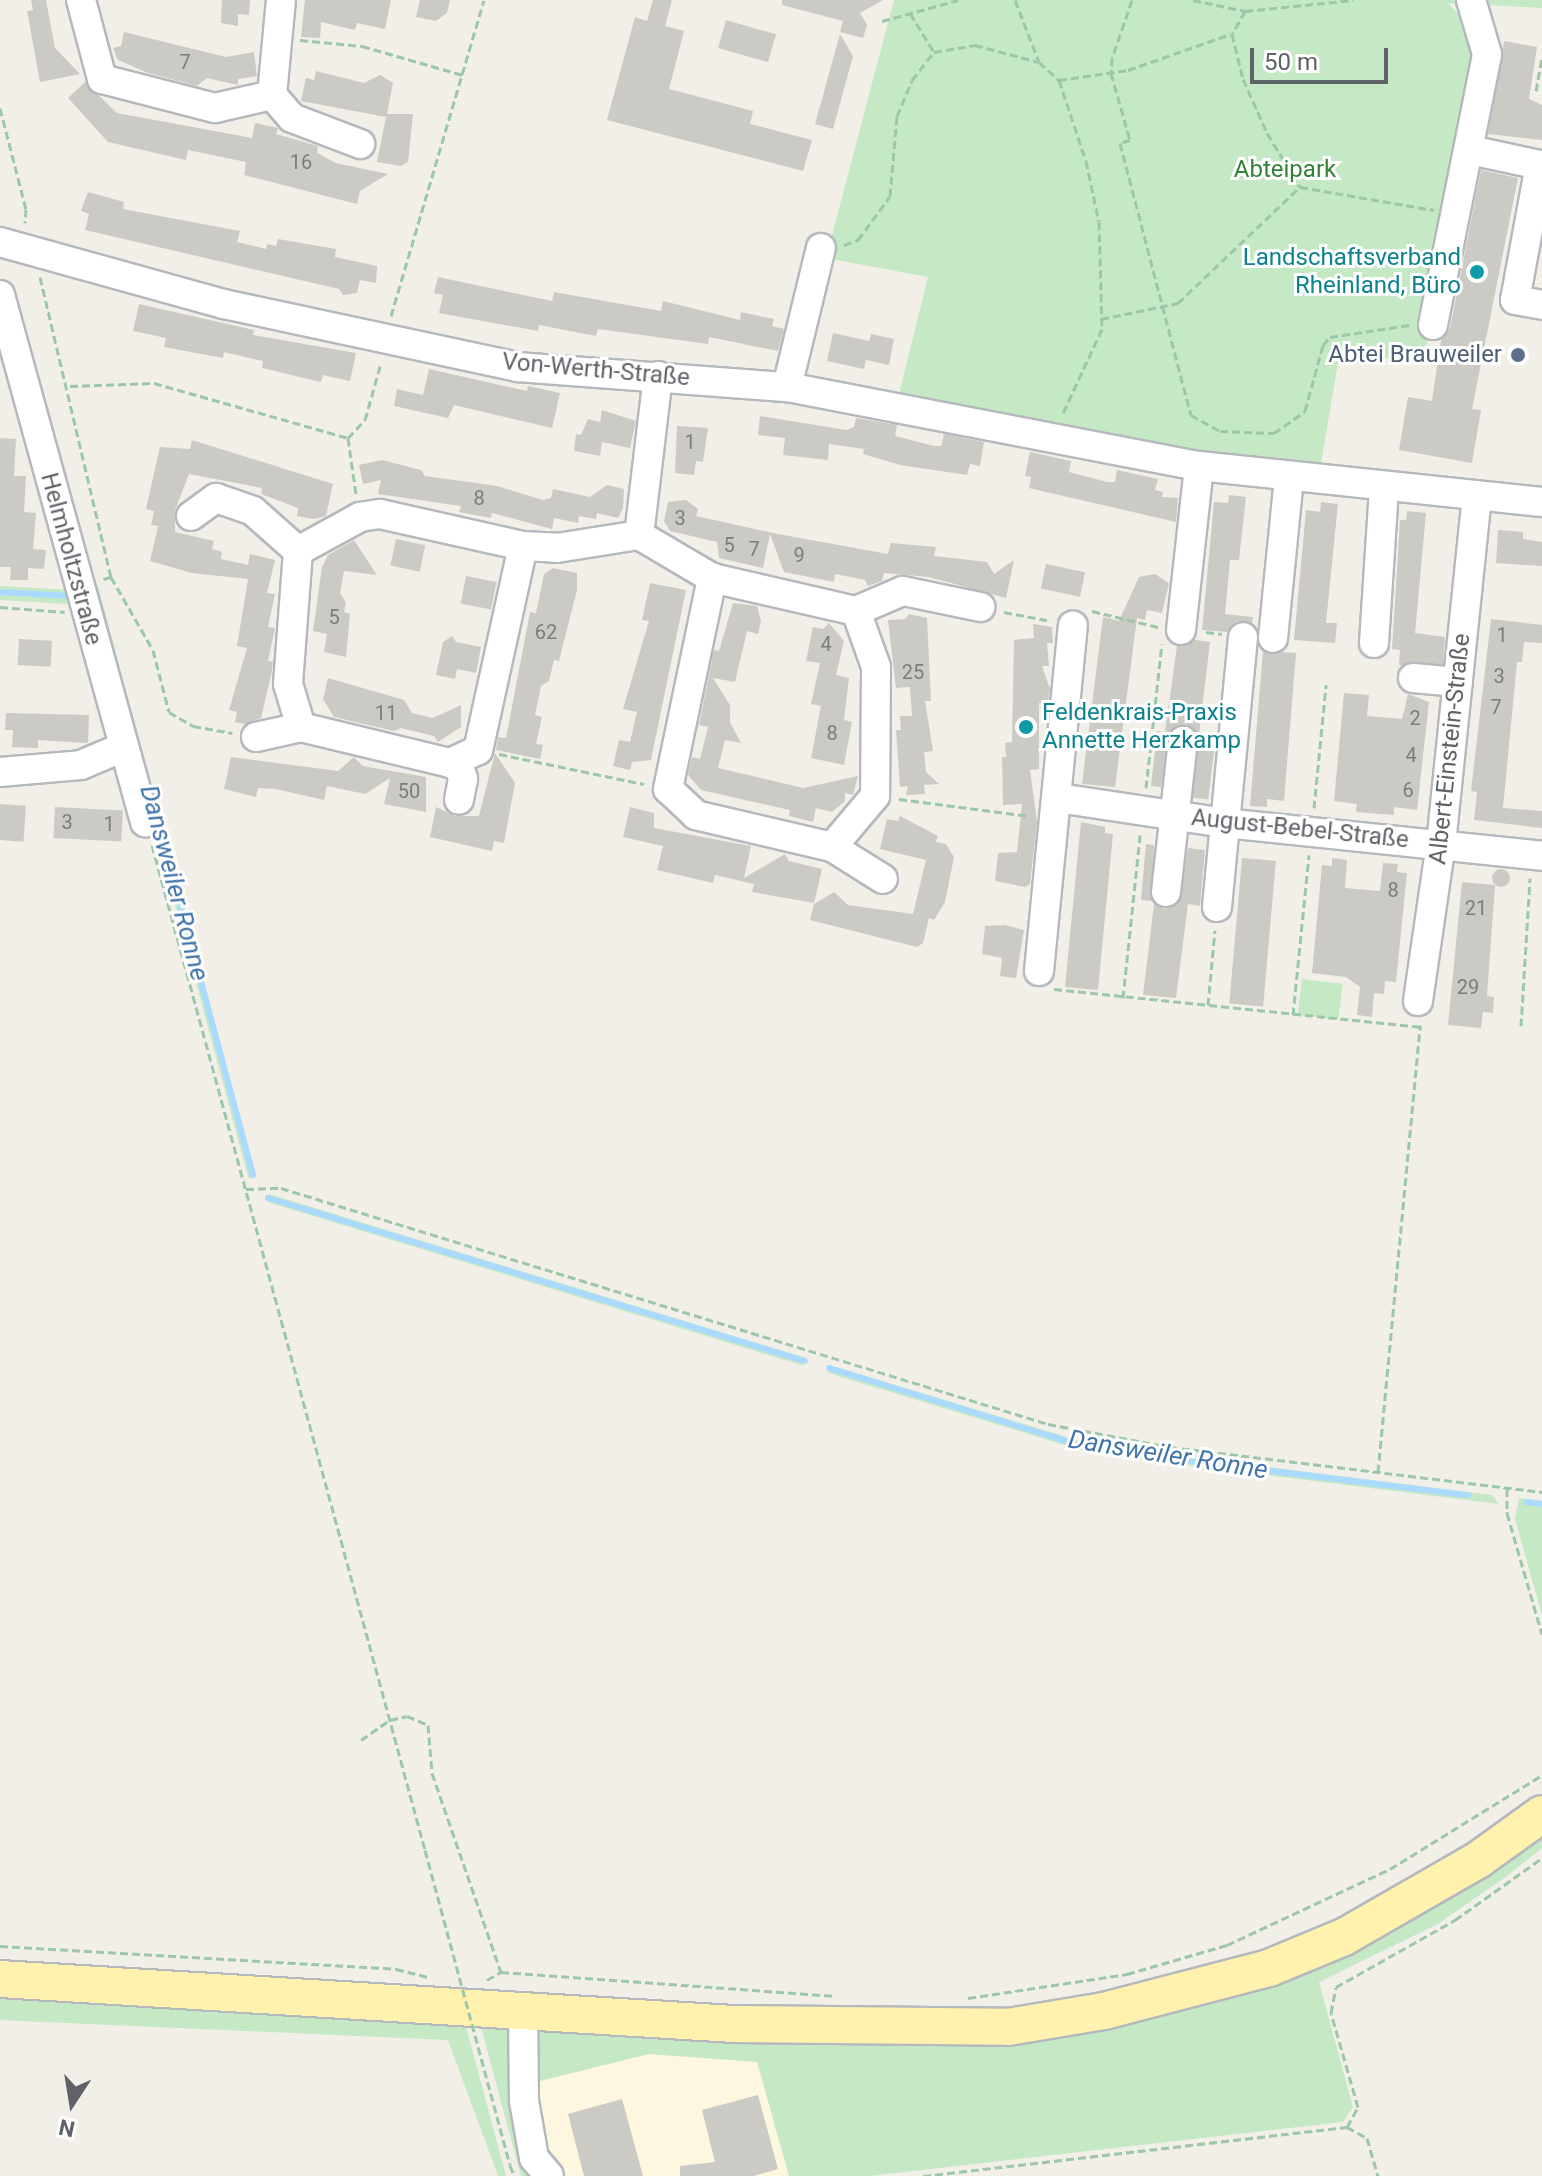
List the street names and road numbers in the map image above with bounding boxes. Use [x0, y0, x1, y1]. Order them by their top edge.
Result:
street label: Von-Werth-Straße [501, 347, 691, 393]
street label: Helmholtzstraße [34, 470, 108, 648]
street label: Albert-Einstein-Straße [1424, 632, 1476, 866]
street label: August-Bebel-Straße [1190, 803, 1410, 855]

